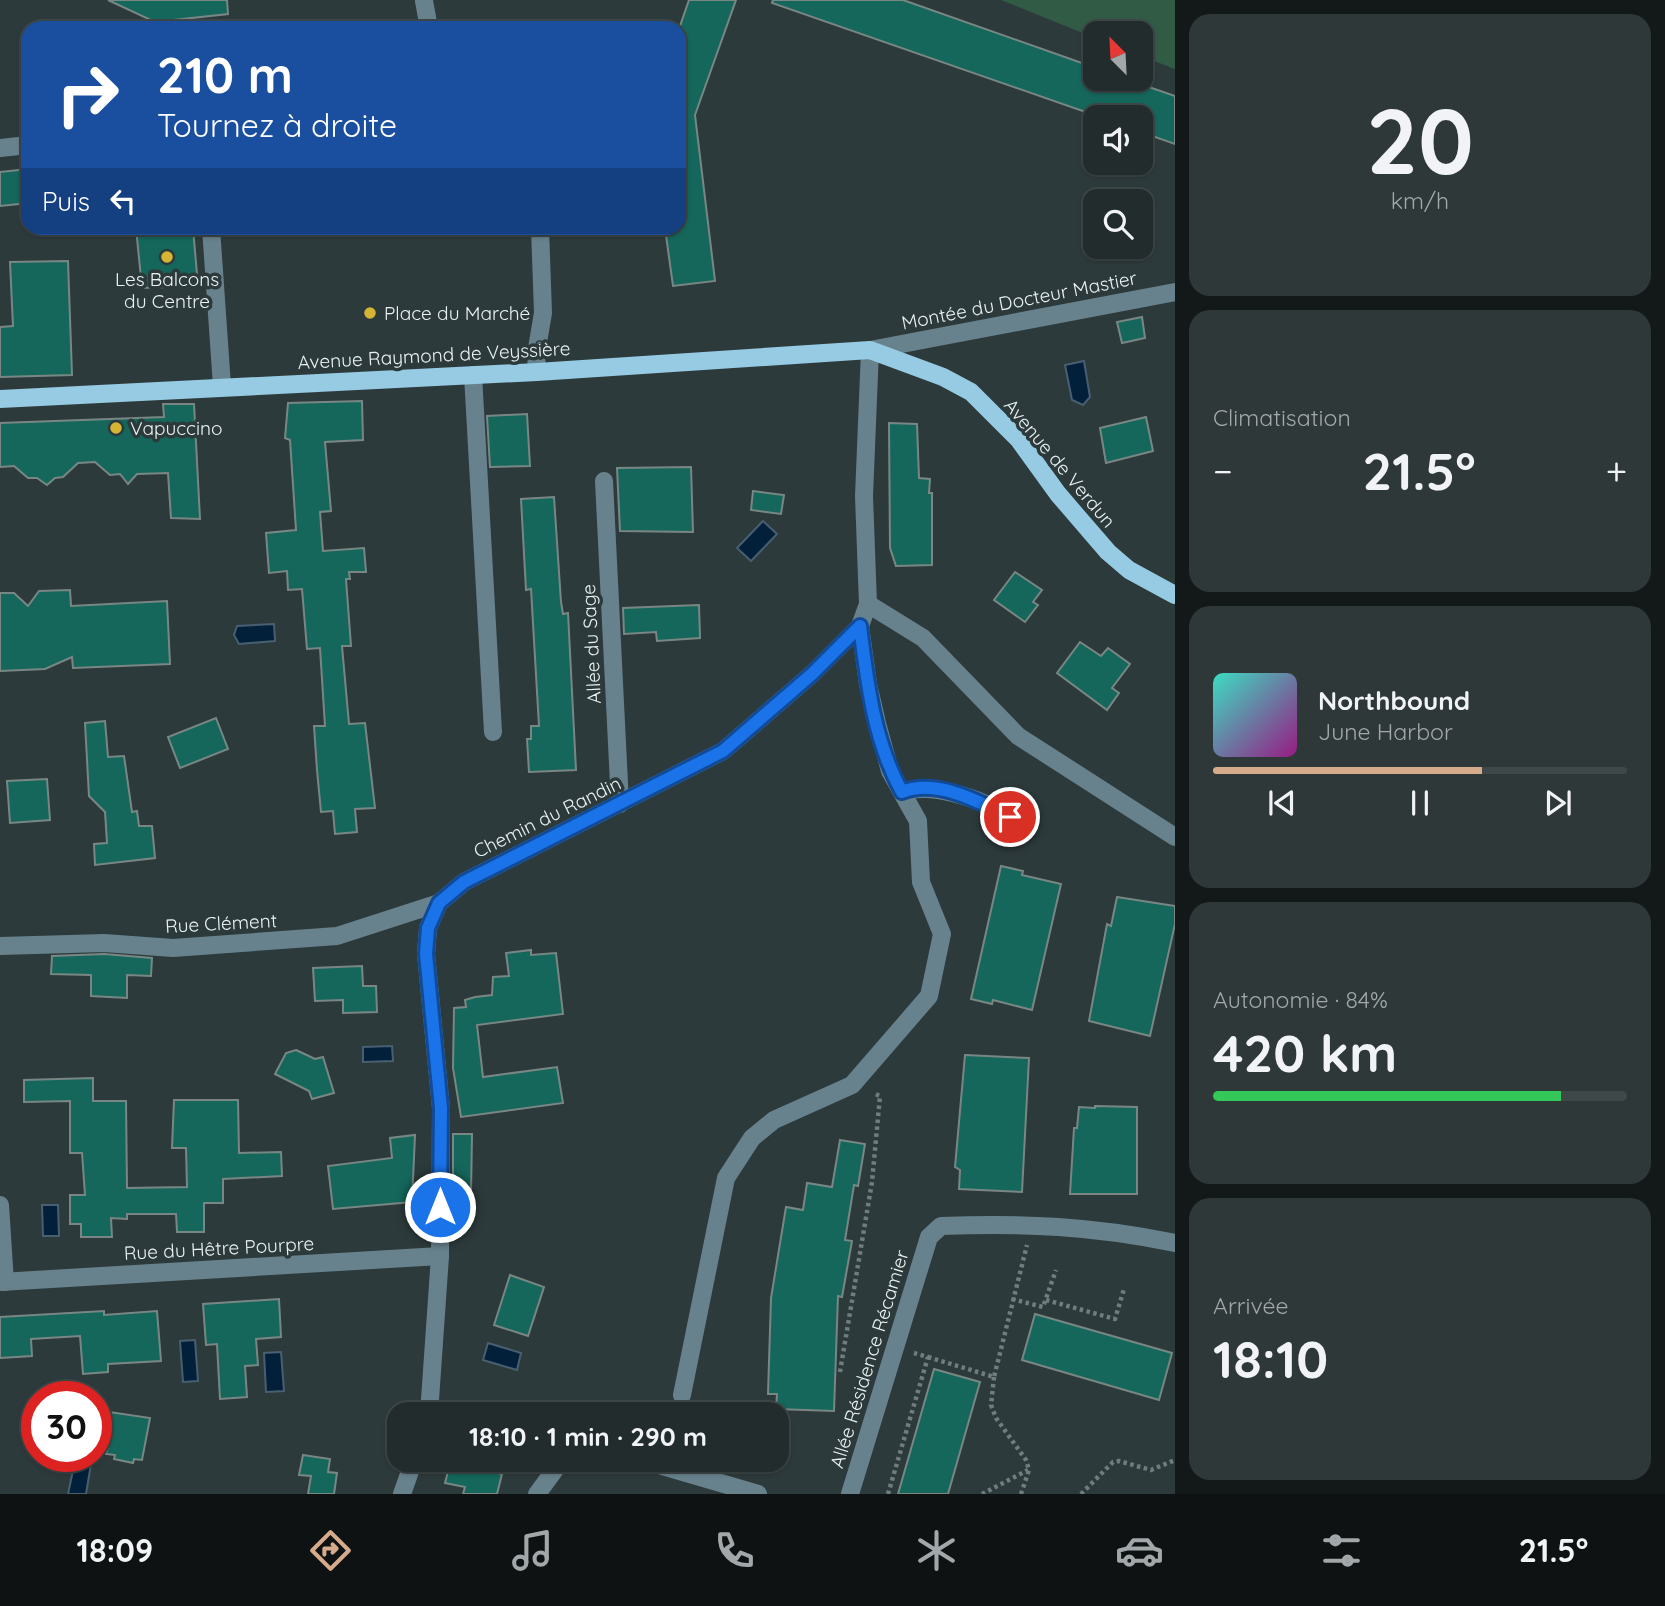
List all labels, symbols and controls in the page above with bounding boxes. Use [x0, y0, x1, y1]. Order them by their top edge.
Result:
north arrow [1083, 21, 1153, 91]
map controls [1083, 21, 1153, 259]
text: 210 m [157, 44, 293, 105]
icon: right [42, 49, 133, 140]
text: 20 [1366, 83, 1474, 197]
text: Tournez à droite [157, 105, 397, 145]
button: sound [1083, 105, 1153, 175]
icon: left [104, 182, 142, 220]
text: Puis [42, 185, 90, 218]
text: km/h [1391, 186, 1449, 215]
button: search [1083, 189, 1153, 259]
marker: Les Balcons du Centre [159, 249, 175, 265]
street label: Montée du Docteur Mastier [899, 265, 1139, 335]
place label: Les Balcons du Centre [115, 267, 219, 313]
place label: Place du Marché [384, 301, 530, 325]
marker: Place du Marché [362, 305, 378, 321]
street label: Avenue Raymond de Veyssière [297, 336, 571, 374]
street label: Avenue de Verdun [999, 394, 1121, 532]
text: Climatisation [1213, 403, 1351, 432]
place label: Vapuccino [130, 416, 222, 440]
marker: Vapuccino [108, 420, 124, 436]
text: 21.5° [1363, 438, 1476, 503]
text: − [1213, 447, 1233, 495]
text: + [1606, 447, 1627, 495]
street label: Allée du Sage [576, 584, 606, 704]
text: Northbound [1318, 684, 1470, 717]
text: June Harbor [1318, 717, 1453, 746]
street label: Chemin du Randin [469, 771, 625, 863]
icon: previous [1263, 784, 1301, 822]
icon: pause [1401, 784, 1439, 822]
icon: next [1539, 784, 1577, 822]
pin [980, 787, 1040, 847]
icon: arrive [991, 798, 1029, 836]
street label: Rue Clément [164, 908, 278, 938]
text: Autonomie · 84% [1213, 985, 1388, 1014]
text: 420 km [1213, 1020, 1397, 1085]
position arrow [403, 1170, 477, 1244]
street label: Rue du Hêtre Pourpre [123, 1231, 315, 1265]
street label: Allée Résidence Récamier [824, 1246, 914, 1471]
text: Arrivée [1213, 1291, 1289, 1320]
text: 18:10 [1213, 1326, 1328, 1391]
speed limit sign: 30 [21, 1381, 112, 1472]
text: 18:10 · 1 min · 290 m [469, 1420, 707, 1453]
icon: directions [306, 1526, 355, 1575]
icon: music [508, 1526, 557, 1575]
icon: phone [710, 1526, 759, 1575]
icon: climate [912, 1526, 961, 1575]
icon: car [1115, 1526, 1164, 1575]
icon: filters [1317, 1526, 1366, 1575]
text: 18:09 [77, 1530, 153, 1570]
text: 21.5° [1519, 1530, 1588, 1570]

